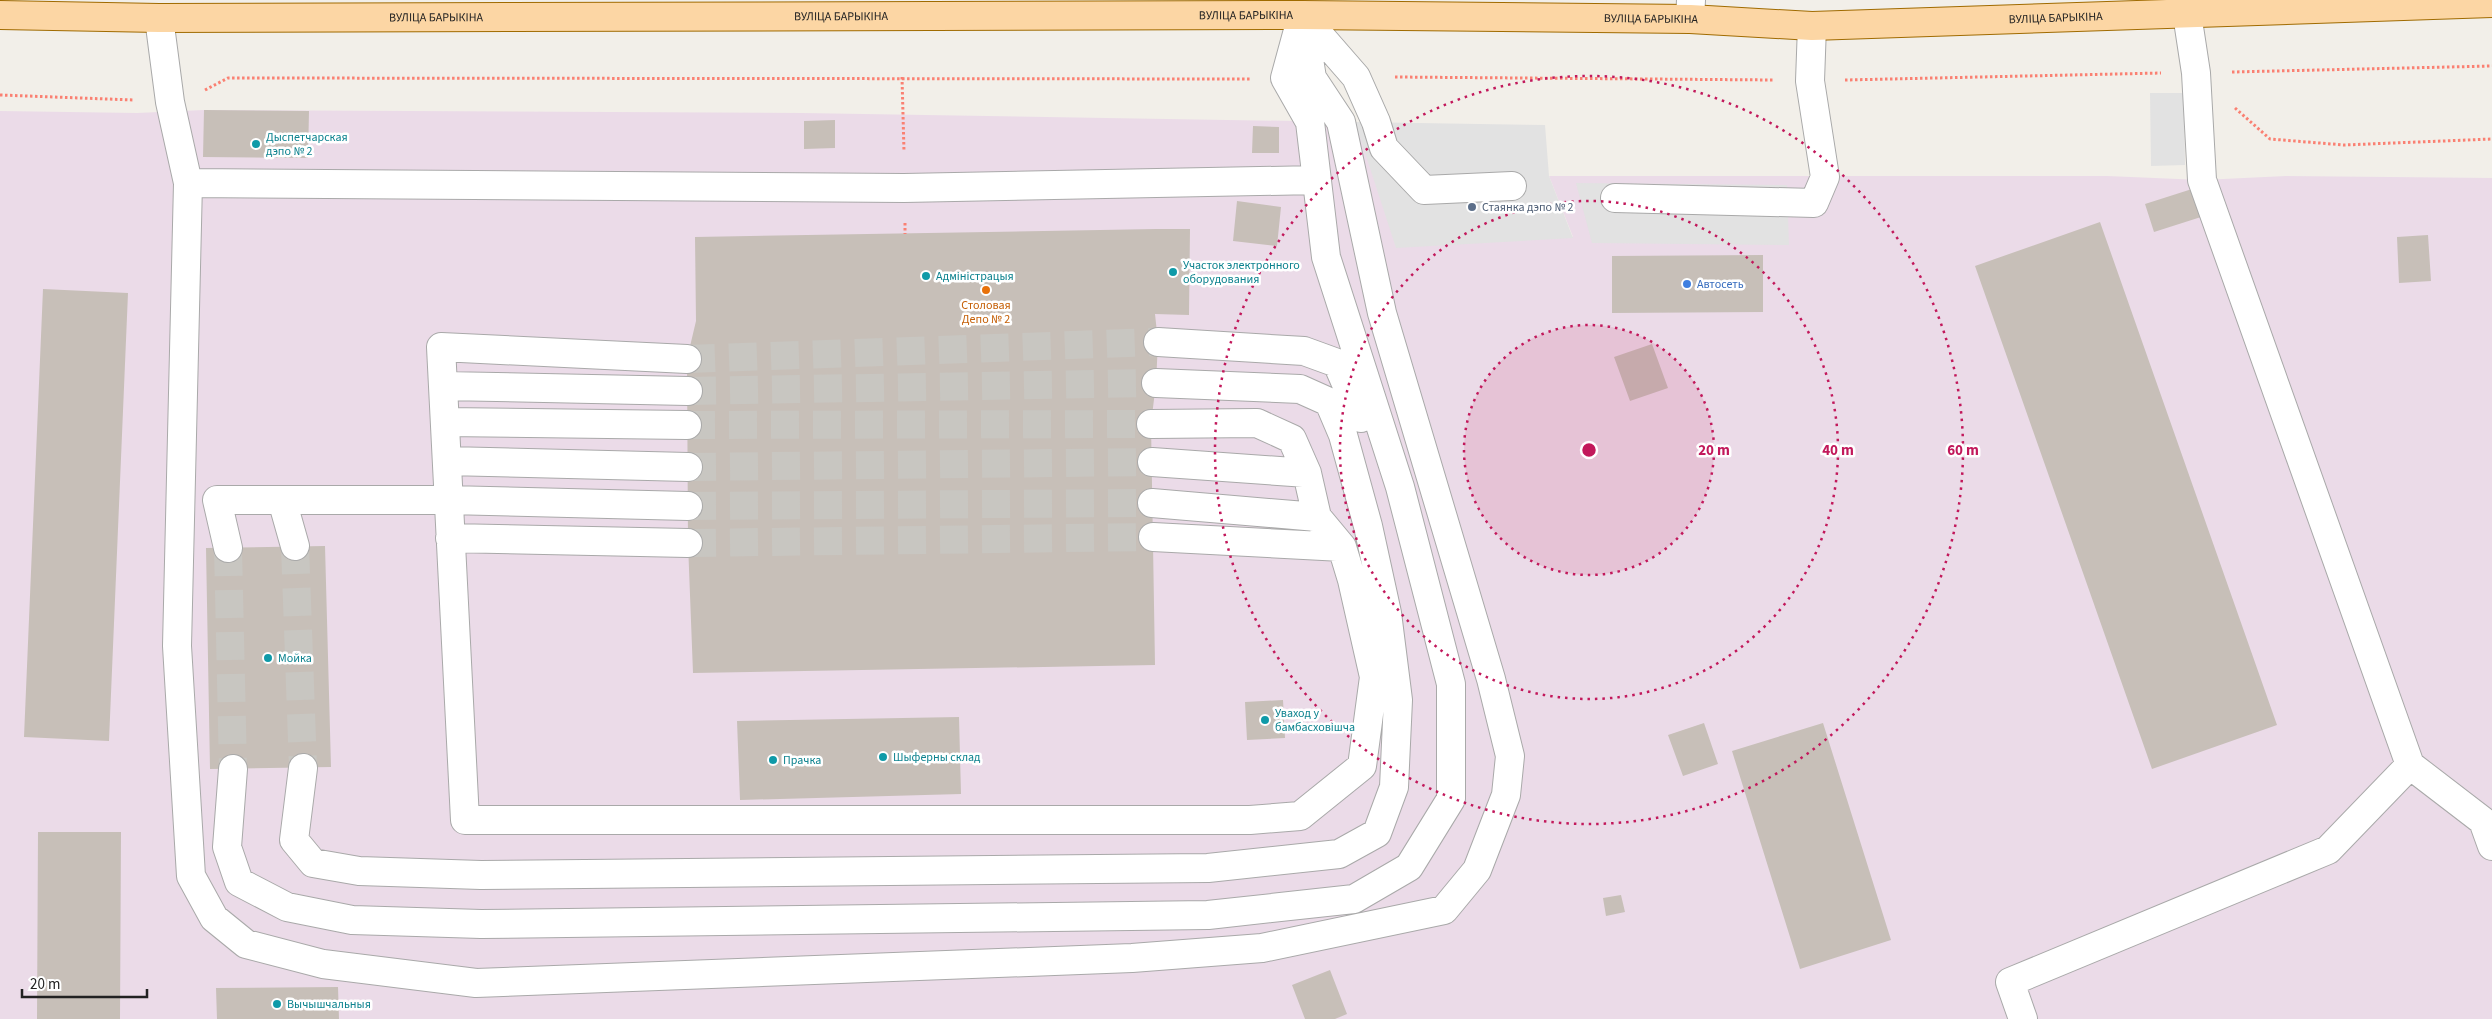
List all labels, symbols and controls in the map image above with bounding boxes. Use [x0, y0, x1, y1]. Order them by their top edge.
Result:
street label: ВУЛІЦА БАРЫКІНА [1199, 7, 1294, 24]
street label: ВУЛІЦА БАРЫКІНА [794, 8, 889, 25]
street label: ВУЛІЦА БАРЫКІНА [2008, 8, 2103, 28]
street label: ВУЛІЦА БАРЫКІНА [389, 9, 484, 26]
street label: ВУЛІЦА БАРЫКІНА [1604, 10, 1699, 28]
place label: Дыспетчарская дэпо № 2 [266, 129, 348, 160]
marker: Дыспетчарская дэпо № 2 [250, 138, 262, 150]
place label: Стаянка дэпо № 2 [1482, 199, 1574, 216]
marker: Стаянка дэпо № 2 [1466, 201, 1478, 213]
place label: Участок электронного оборудования [1183, 257, 1300, 288]
marker: Участок электронного оборудования [1167, 266, 1179, 278]
place label: Адміністрацыя [936, 268, 1014, 285]
marker: Адміністрацыя [920, 270, 932, 282]
place label: Автосеть [1697, 276, 1744, 293]
marker: Автосеть [1681, 278, 1693, 290]
marker: Столовая Депо № 2 [980, 284, 992, 296]
place label: Столовая Депо № 2 [961, 297, 1011, 328]
text: 20 m [1698, 440, 1730, 461]
text: 40 m [1822, 440, 1854, 461]
text: 60 m [1947, 440, 1979, 461]
centre of rings [1580, 441, 1598, 459]
place label: Мойка [278, 650, 312, 667]
marker: Мойка [262, 652, 274, 664]
place label: Уваход у бамбасховішча [1275, 705, 1355, 736]
marker: Уваход у бамбасховішча [1259, 714, 1271, 726]
place label: Шыферны склад [893, 749, 981, 766]
marker: Шыферны склад [877, 751, 889, 763]
place label: Прачка [783, 752, 821, 769]
marker: Прачка [767, 754, 779, 766]
scale bar [22, 966, 148, 998]
text: 20 m [30, 974, 60, 995]
place label: Вычышчальныя [287, 996, 371, 1013]
marker: Вычышчальныя [271, 998, 283, 1010]

